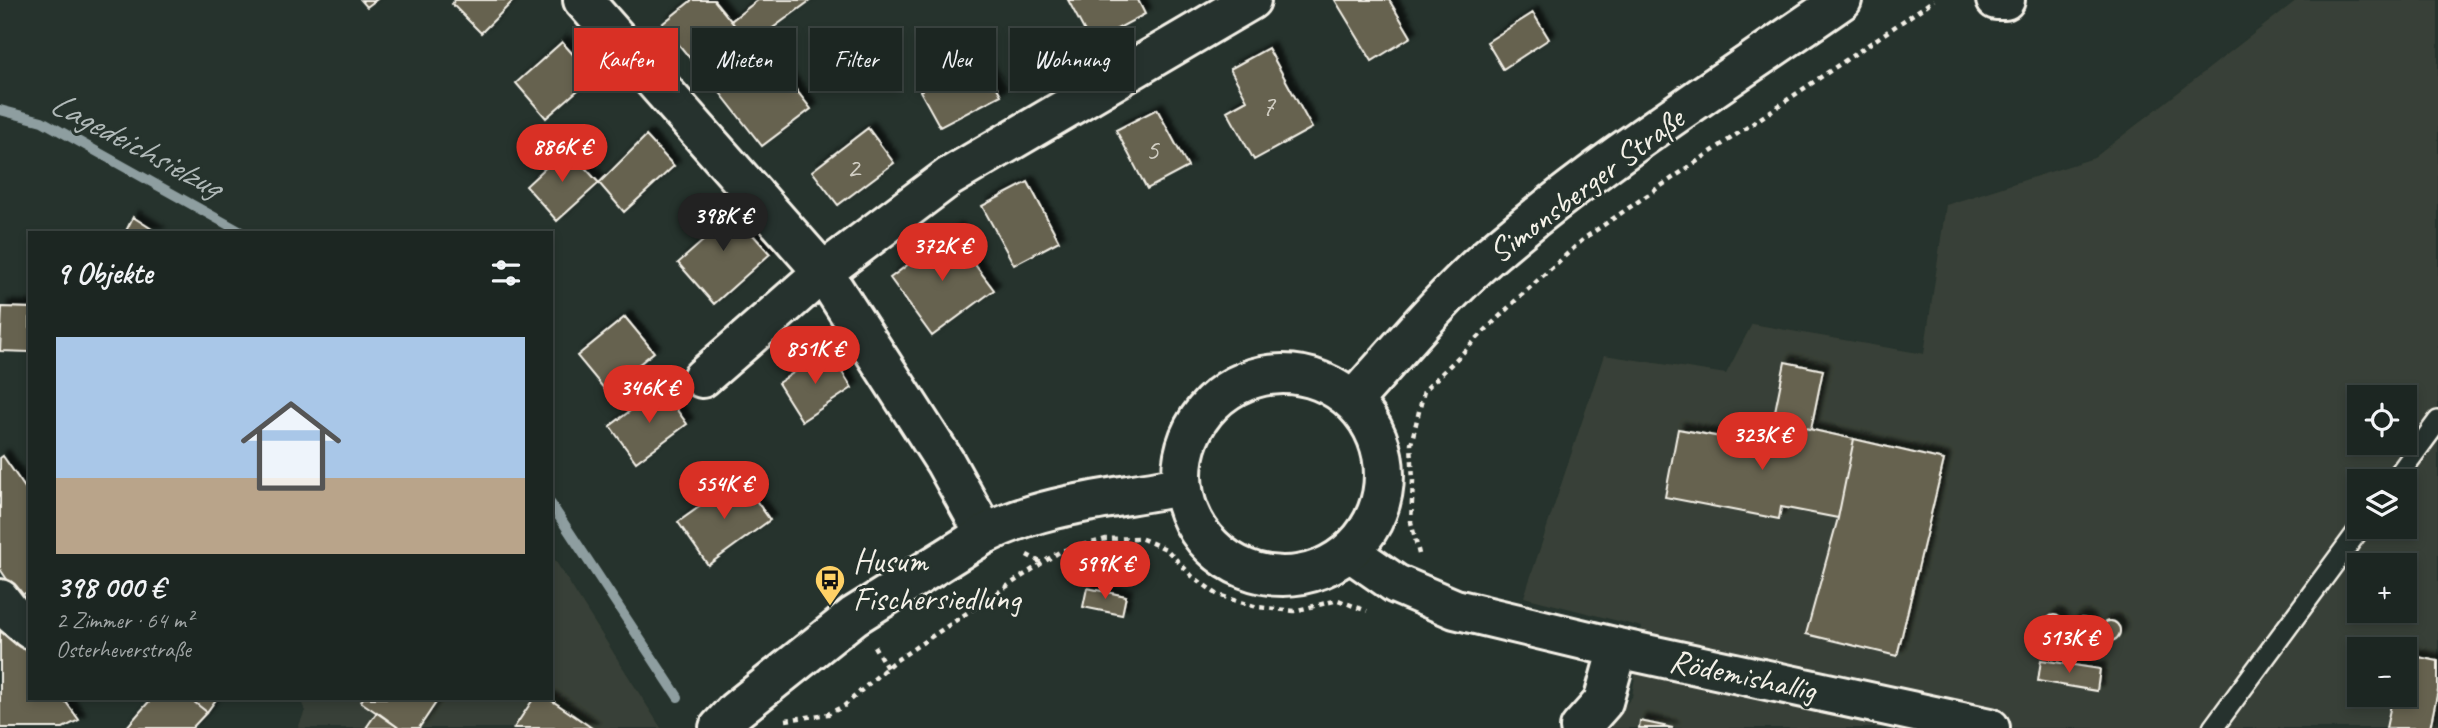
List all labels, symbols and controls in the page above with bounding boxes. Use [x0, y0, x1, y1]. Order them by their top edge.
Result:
chip: Kaufen [574, 28, 678, 91]
chip: Mieten [692, 28, 796, 91]
chip: Filter [810, 28, 902, 91]
chip: Neu [916, 28, 996, 91]
chip: Wohnung [1010, 28, 1134, 91]
water label: Lagedeichsielzug [43, 80, 234, 210]
house number: 7 [1261, 86, 1276, 124]
street label: Simonsberger Straße [1480, 96, 1694, 272]
pin: 886K € [505, 124, 619, 184]
house number: 5 [1145, 130, 1160, 168]
text: 886K € [532, 132, 592, 161]
house number: 2 [846, 148, 862, 186]
pin: 398K € [666, 194, 780, 253]
text: 398K € [694, 201, 752, 230]
pin: 372K € [885, 224, 999, 283]
text: 372K € [913, 231, 971, 260]
text: 9 Objekte [56, 254, 152, 292]
icon: filters [487, 254, 525, 292]
pin: 851K € [758, 326, 872, 386]
text: 851K € [786, 334, 844, 363]
pin: 346K € [592, 366, 706, 425]
text: 346K € [619, 373, 679, 402]
icon: home [228, 383, 354, 509]
map controls [2347, 385, 2417, 707]
button: locate [2347, 385, 2417, 455]
pin: 323K € [1705, 412, 1819, 472]
text: 323K € [1733, 420, 1791, 449]
pin: 554K € [667, 462, 781, 521]
text: 554K € [695, 469, 753, 498]
button: layers [2347, 469, 2417, 539]
place label: Husum Fischersiedlung [853, 540, 1023, 620]
pin: 599K € [1048, 542, 1162, 601]
text: 599K € [1076, 549, 1134, 578]
button: + [2347, 553, 2417, 623]
bus stop icon: Husum Fischersiedlung [813, 563, 847, 607]
text: 398 000 € [56, 568, 165, 606]
text: 2 Zimmer · 64 m² [56, 606, 193, 635]
pin: 513K € [2012, 616, 2126, 675]
text: 513K € [2040, 623, 2098, 652]
text: Osterheverstraße [56, 635, 191, 664]
button: − [2347, 637, 2417, 707]
street label: Rödemishallig [1666, 639, 1821, 711]

